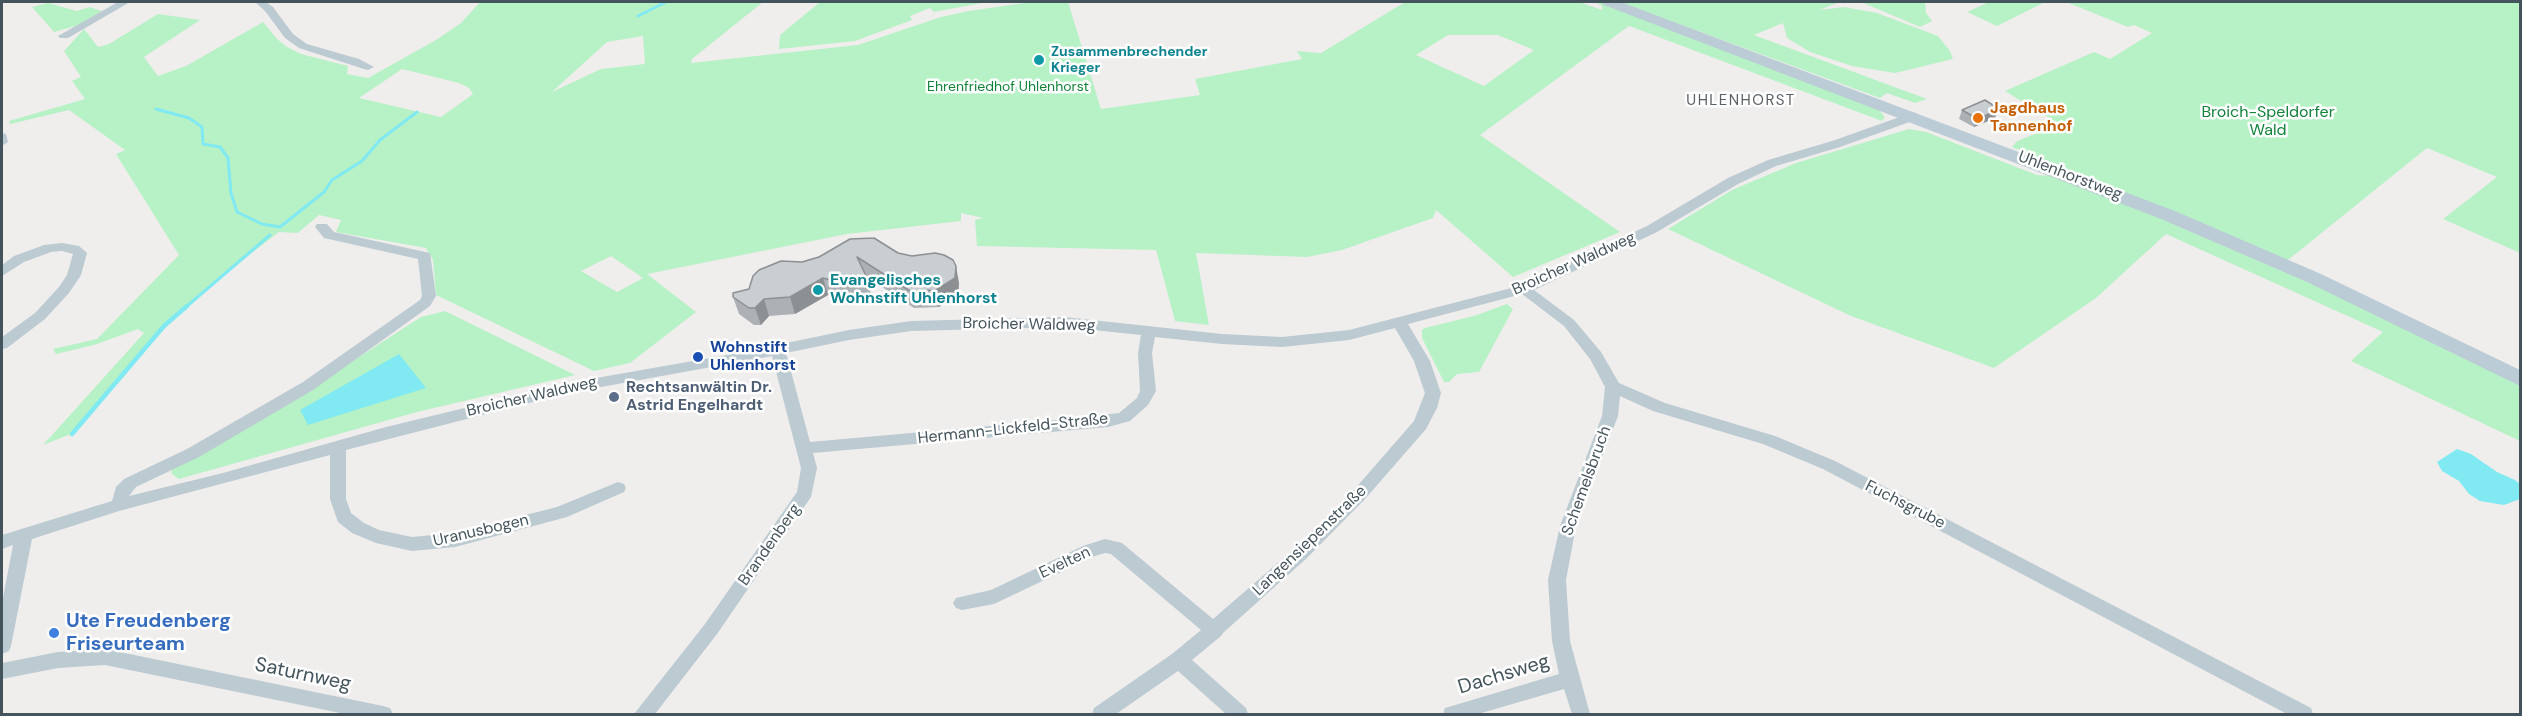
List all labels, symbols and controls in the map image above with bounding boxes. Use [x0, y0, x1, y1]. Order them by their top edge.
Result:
place label: Zusammenbrechender Krieger [1051, 44, 1208, 76]
marker: Zusammenbrechender Krieger [1032, 53, 1046, 67]
park label: Ehrenfriedhof Uhlenhorst [927, 79, 1089, 95]
district label: UHLENHORST [1686, 92, 1796, 110]
place label: Jagdhaus Tannenhof [1990, 99, 2072, 137]
park label: Broich-Speldorfer Wald [2201, 103, 2335, 141]
marker: Jagdhaus Tannenhof [1971, 111, 1985, 125]
street label: Uhlenhorstweg [2015, 147, 2125, 205]
street label: Broicher Waldweg [1509, 228, 1639, 300]
place label: Evangelisches Wohnstift Uhlenhorst [830, 271, 997, 309]
marker: Evangelisches Wohnstift Uhlenhorst [811, 283, 825, 297]
street label: Broicher Waldweg [962, 314, 1096, 336]
place label: Wohnstift Uhlenhorst [710, 338, 796, 376]
marker: Wohnstift Uhlenhorst [691, 350, 705, 364]
street label: Broicher Waldweg [465, 373, 599, 421]
place label: Rechtsanwältin Dr. Astrid Engelhardt [626, 378, 772, 416]
marker: Rechtsanwältin Dr. Astrid Engelhardt [607, 390, 621, 404]
street label: Hermann-Lickfeld-Straße [917, 409, 1109, 449]
street label: Schemelsbruch [1558, 424, 1616, 538]
street label: Fuchsgrube [1862, 477, 1948, 533]
street label: Langensiepenstraße [1249, 482, 1371, 600]
street label: Brandenberg [735, 500, 805, 590]
street label: Uranusbogen [431, 511, 531, 551]
street label: Evelten [1036, 543, 1094, 583]
place label: Ute Freudenberg Friseurteam [66, 610, 231, 657]
marker: Ute Freudenberg Friseurteam [47, 626, 61, 640]
street label: Dachsweg [1455, 650, 1553, 700]
street label: Saturnweg [253, 653, 353, 697]

